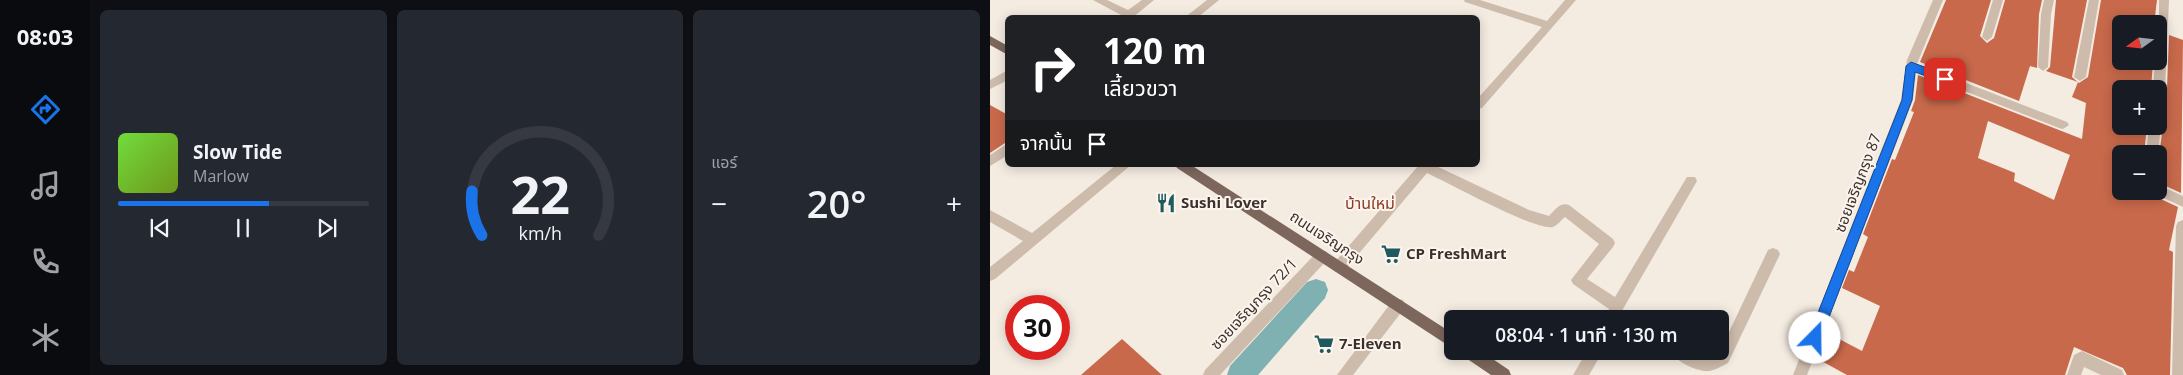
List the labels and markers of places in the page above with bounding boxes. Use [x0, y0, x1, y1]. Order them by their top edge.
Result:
pin [1924, 58, 1966, 100]
restaurant icon: Sushi Lover [1155, 192, 1177, 214]
place label: Sushi Lover [1181, 192, 1267, 212]
supermarket icon: CP FreshMart [1380, 243, 1402, 265]
place label: CP FreshMart [1406, 243, 1507, 263]
supermarket icon: 7-Eleven [1313, 333, 1335, 355]
place label: 7-Eleven [1339, 333, 1402, 353]

